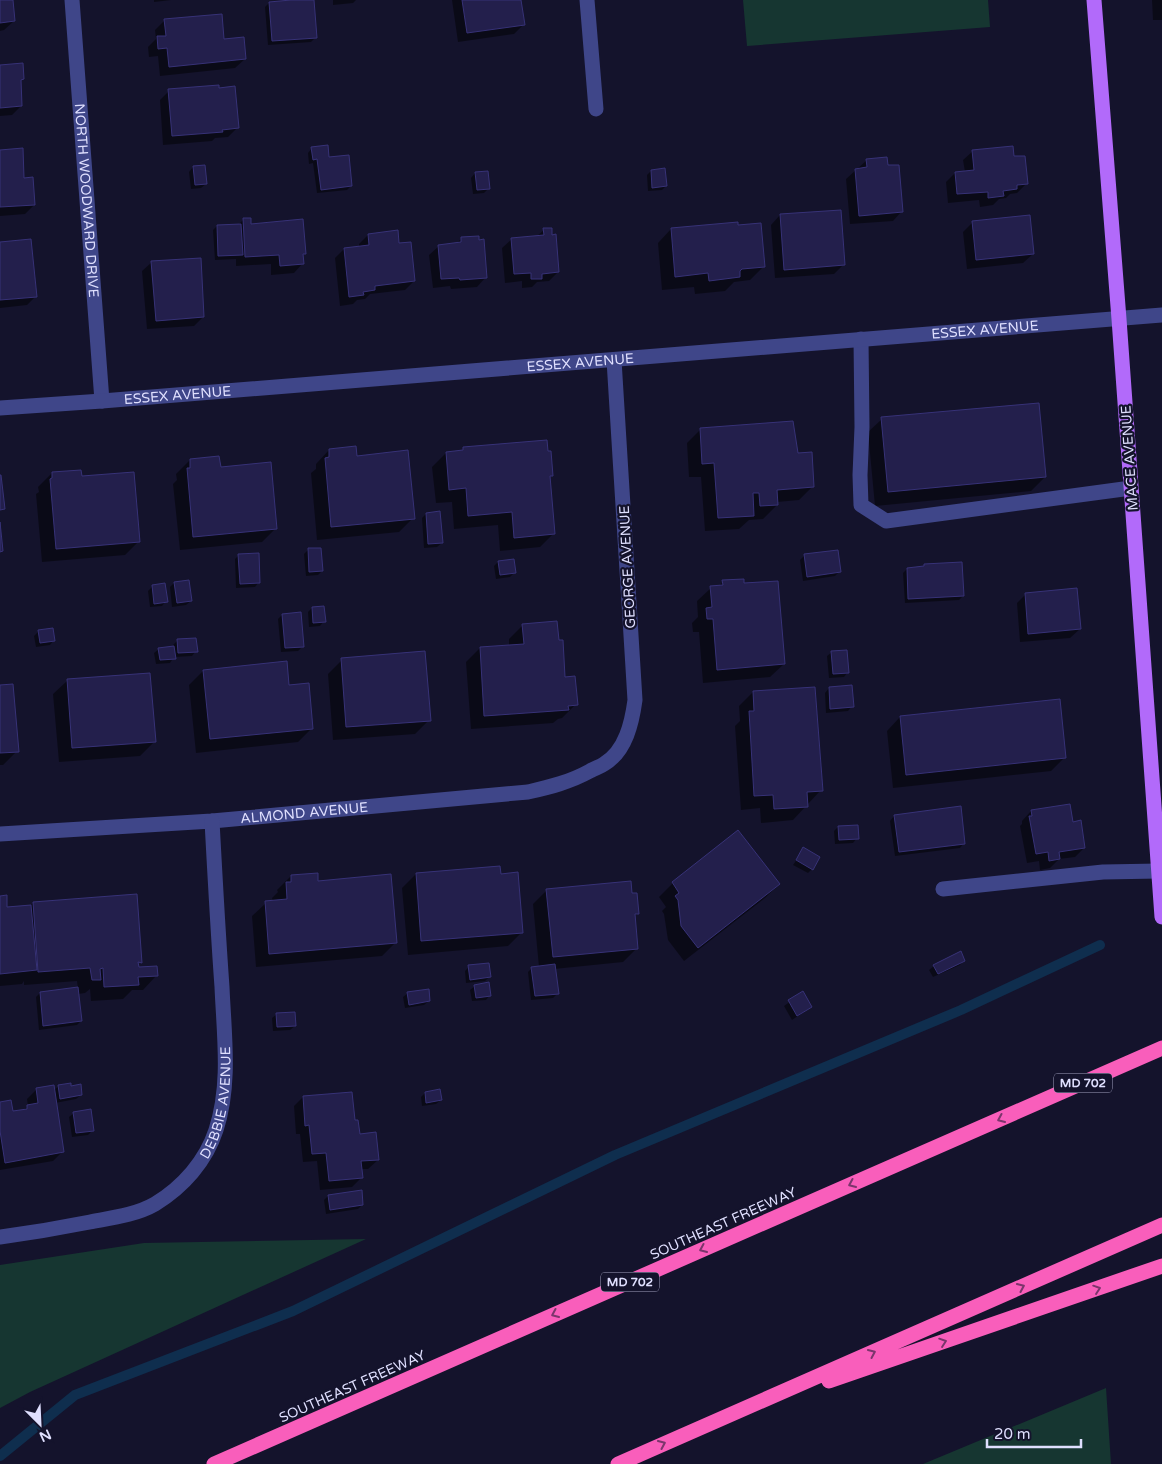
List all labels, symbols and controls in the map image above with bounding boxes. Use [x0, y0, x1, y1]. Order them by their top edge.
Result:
street label: NORTH WOODWARD DRIVE [71, 103, 102, 298]
street label: ESSEX AVENUE [931, 317, 1039, 343]
street label: ESSEX AVENUE [526, 350, 635, 376]
street label: ESSEX AVENUE [123, 383, 232, 408]
street label: MACE AVENUE [1117, 405, 1142, 511]
street label: GEORGE AVENUE [616, 505, 639, 629]
street label: ALMOND AVENUE [240, 799, 369, 827]
street label: DEBBIE AVENUE [196, 1046, 234, 1162]
road number: MD 702 [1054, 1074, 1112, 1092]
one-way arrow [997, 1112, 1006, 1123]
one-way arrow [848, 1177, 857, 1188]
street label: SOUTHEAST FREEWAY [647, 1183, 799, 1263]
one-way arrow [700, 1244, 708, 1254]
road number: MD 702 [601, 1272, 659, 1291]
one-way arrow [1016, 1283, 1025, 1294]
one-way arrow [1092, 1285, 1100, 1295]
one-way arrow [551, 1308, 560, 1319]
one-way arrow [938, 1338, 947, 1348]
street label: SOUTHEAST FREEWAY [276, 1346, 428, 1426]
one-way arrow [867, 1348, 876, 1359]
north arrow [15, 1399, 65, 1449]
scale bar [987, 1416, 1081, 1448]
text: N [36, 1425, 54, 1445]
text: 20 m [994, 1425, 1031, 1443]
one-way arrow [657, 1440, 666, 1451]

